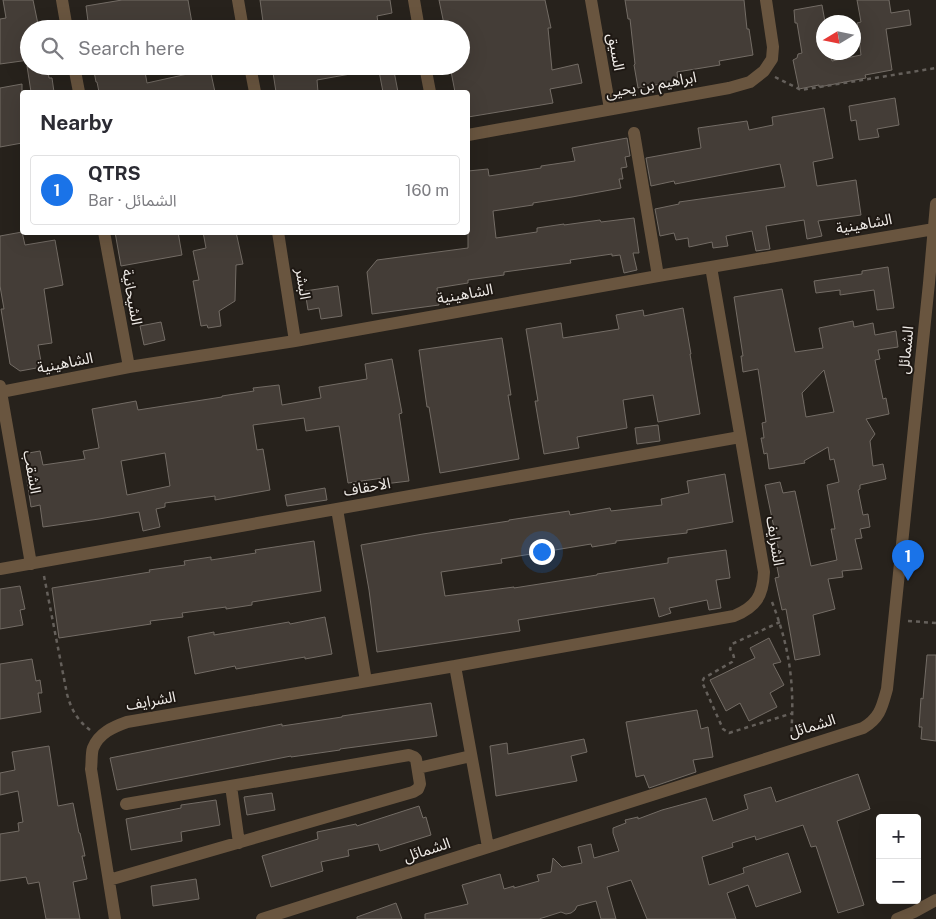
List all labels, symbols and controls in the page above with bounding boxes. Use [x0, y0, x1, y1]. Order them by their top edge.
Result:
north arrow [816, 15, 861, 60]
search box [20, 20, 470, 75]
street label: السيق [603, 32, 628, 72]
icon: search [38, 34, 66, 62]
text: Search here [78, 37, 185, 59]
street label: ابراهيم بن يحيى [604, 68, 698, 104]
text: Nearby [40, 110, 113, 135]
text: QTRS [88, 162, 141, 184]
text: 1 [54, 181, 60, 200]
text: 160 m [405, 181, 449, 200]
text: Bar · الشمائل [88, 191, 177, 210]
street label: الشاهينية [834, 210, 893, 237]
street label: البشر [292, 266, 314, 301]
street label: الشيحانية [119, 268, 146, 326]
street label: الشاهينية [435, 280, 494, 307]
street label: الشمائل [895, 325, 917, 375]
street label: الشاهينية [35, 349, 94, 376]
street label: الشقب [20, 449, 45, 495]
street label: الاحقاف [342, 474, 392, 499]
street label: الشرايف [762, 515, 788, 567]
your location [529, 539, 555, 565]
pin: 1 [892, 540, 924, 581]
street label: الشرايف [125, 688, 177, 714]
street label: الشمائل [786, 710, 838, 742]
map controls [876, 814, 921, 904]
button: + [876, 814, 921, 859]
street label: الشمائل [401, 834, 453, 866]
button: − [876, 859, 921, 904]

